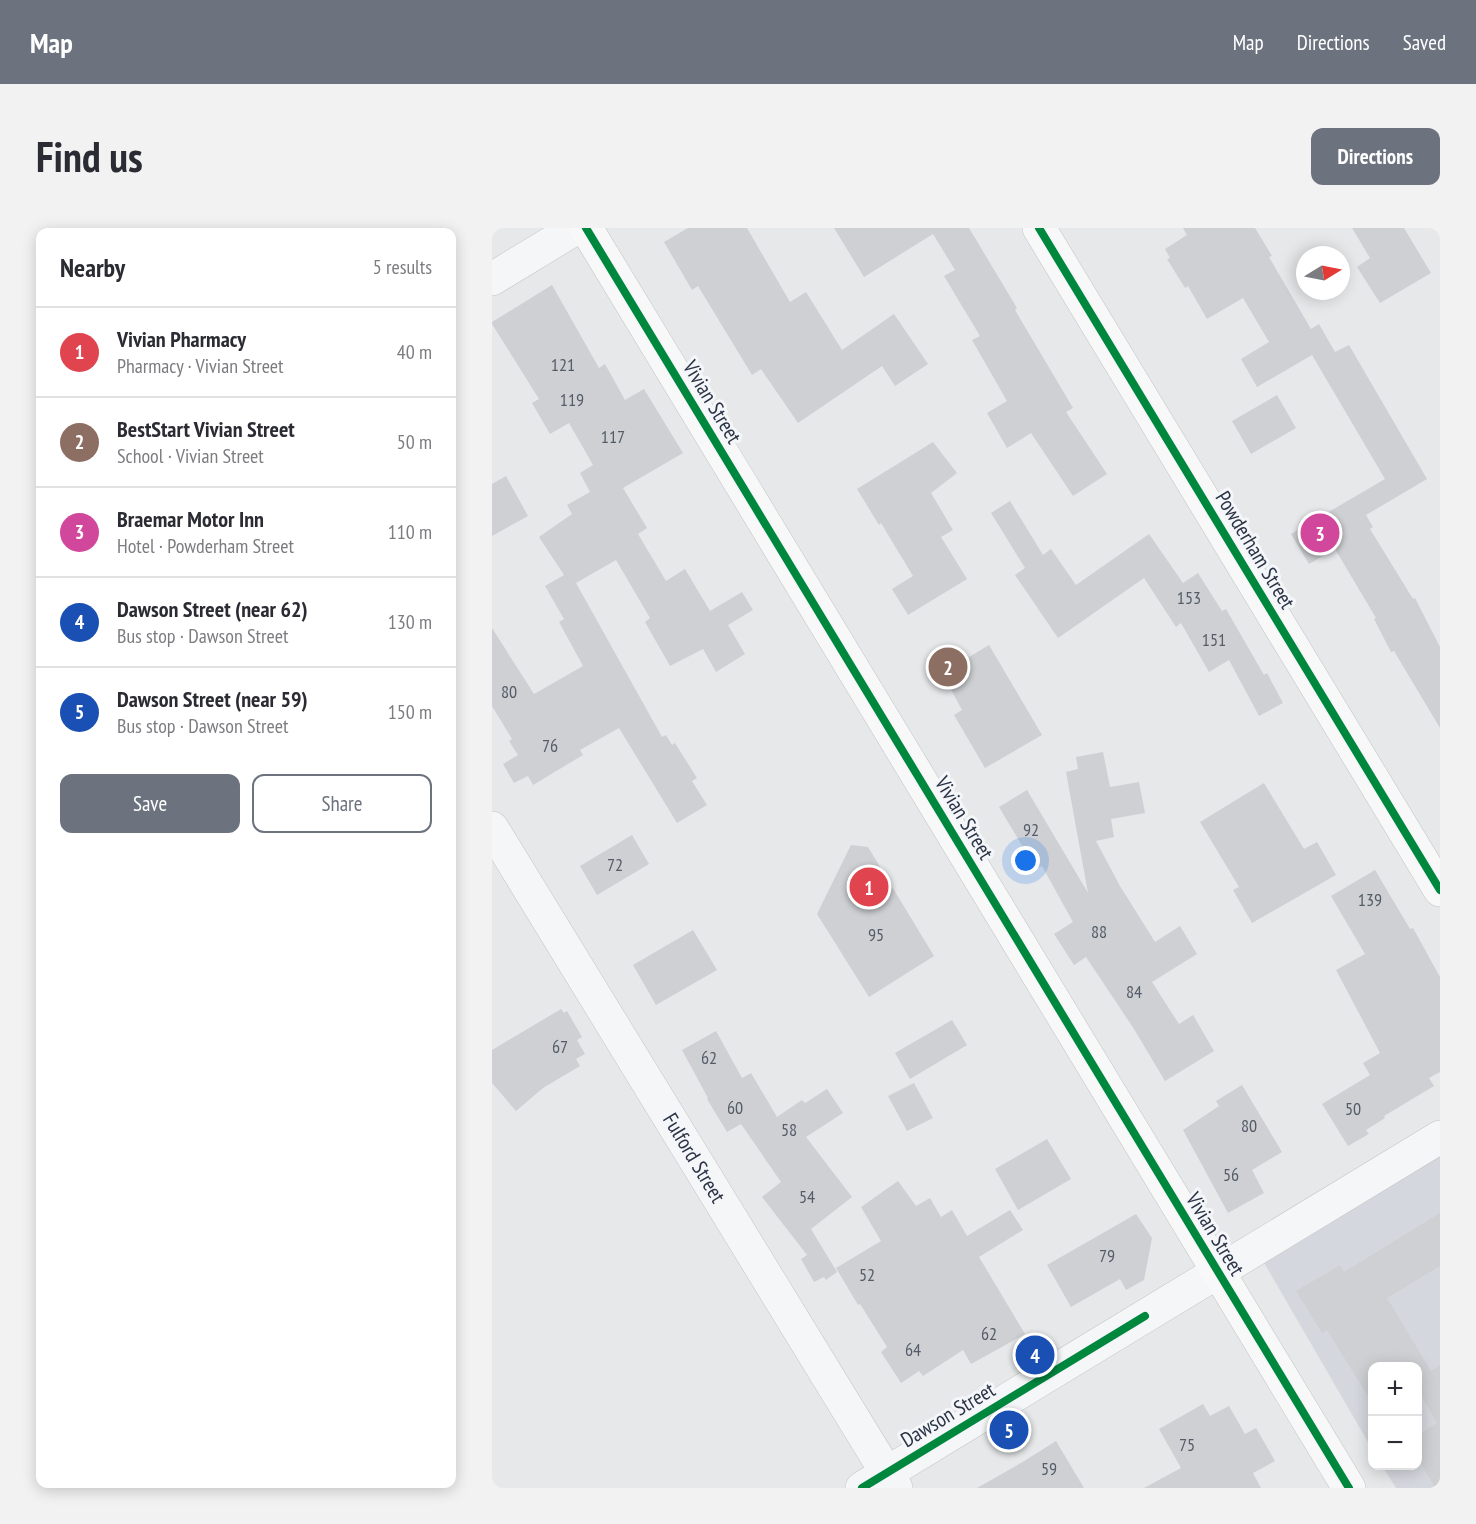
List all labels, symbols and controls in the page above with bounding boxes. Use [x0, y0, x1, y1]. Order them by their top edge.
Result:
text: Map [30, 24, 73, 61]
text: Map [1233, 29, 1264, 56]
text: Directions [1297, 29, 1370, 56]
text: Saved [1403, 29, 1446, 56]
button: Directions [1311, 128, 1440, 185]
text: Find us [36, 129, 143, 184]
north arrow [1296, 246, 1350, 300]
text: Nearby [60, 251, 125, 284]
text: 5 results [373, 254, 432, 280]
text: Vivian Pharmacy [117, 325, 246, 353]
text: 1 [75, 339, 84, 365]
text: 40 m [397, 339, 432, 365]
text: Pharmacy · Vivian Street [117, 353, 284, 379]
house number: 121 [551, 353, 575, 376]
street label: Vivian Street [677, 354, 748, 449]
house number: 119 [560, 388, 584, 411]
text: BestStart Vivian Street [117, 415, 295, 443]
house number: 117 [601, 425, 625, 448]
text: 2 [75, 429, 84, 455]
text: 50 m [397, 429, 432, 455]
text: School · Vivian Street [117, 443, 264, 469]
street label: Powderham Street [1210, 486, 1301, 614]
text: Braemar Motor Inn [117, 505, 264, 533]
pin: 3 [1300, 510, 1340, 556]
text: 3 [75, 519, 84, 545]
text: 110 m [388, 519, 432, 545]
text: Hotel · Powderham Street [117, 533, 294, 559]
house number: 153 [1177, 586, 1201, 609]
text: Dawson Street (near 62) [117, 595, 308, 623]
text: 4 [75, 609, 84, 635]
text: 130 m [388, 609, 432, 635]
text: Bus stop · Dawson Street [117, 623, 288, 649]
house number: 151 [1202, 628, 1226, 651]
pin: 2 [928, 644, 968, 690]
house number: 80 [501, 680, 517, 703]
text: Dawson Street (near 59) [117, 685, 308, 713]
text: 5 [75, 699, 84, 725]
text: 150 m [388, 699, 432, 725]
text: Bus stop · Dawson Street [117, 713, 288, 739]
house number: 76 [542, 734, 558, 757]
street label: Vivian Street [929, 770, 1000, 865]
button: Save [60, 774, 240, 833]
button: Share [252, 774, 432, 833]
house number: 92 [1023, 818, 1039, 841]
your location [1011, 846, 1040, 875]
house number: 72 [607, 853, 623, 876]
pin: 1 [850, 864, 889, 910]
house number: 139 [1358, 888, 1382, 911]
house number: 88 [1091, 920, 1107, 943]
house number: 95 [868, 923, 884, 946]
house number: 84 [1126, 980, 1142, 1003]
house number: 67 [552, 1035, 568, 1058]
house number: 62 [701, 1046, 717, 1069]
house number: 60 [727, 1096, 743, 1119]
house number: 50 [1345, 1097, 1361, 1120]
street label: Fulford Street [657, 1108, 732, 1208]
house number: 80 [1241, 1114, 1257, 1137]
house number: 58 [781, 1118, 797, 1141]
house number: 56 [1223, 1163, 1239, 1186]
house number: 54 [799, 1185, 815, 1208]
street label: Vivian Street [1180, 1186, 1251, 1281]
house number: 79 [1099, 1244, 1115, 1267]
house number: 52 [859, 1263, 875, 1286]
house number: 62 [981, 1322, 997, 1345]
pin: 4 [1016, 1332, 1054, 1378]
house number: 64 [905, 1338, 921, 1361]
map controls [1368, 1362, 1422, 1470]
button: + [1368, 1362, 1422, 1416]
street label: Dawson Street [896, 1376, 1000, 1453]
pin: 5 [990, 1408, 1028, 1452]
button: − [1368, 1416, 1422, 1470]
house number: 75 [1179, 1433, 1195, 1456]
house number: 59 [1041, 1457, 1057, 1480]

